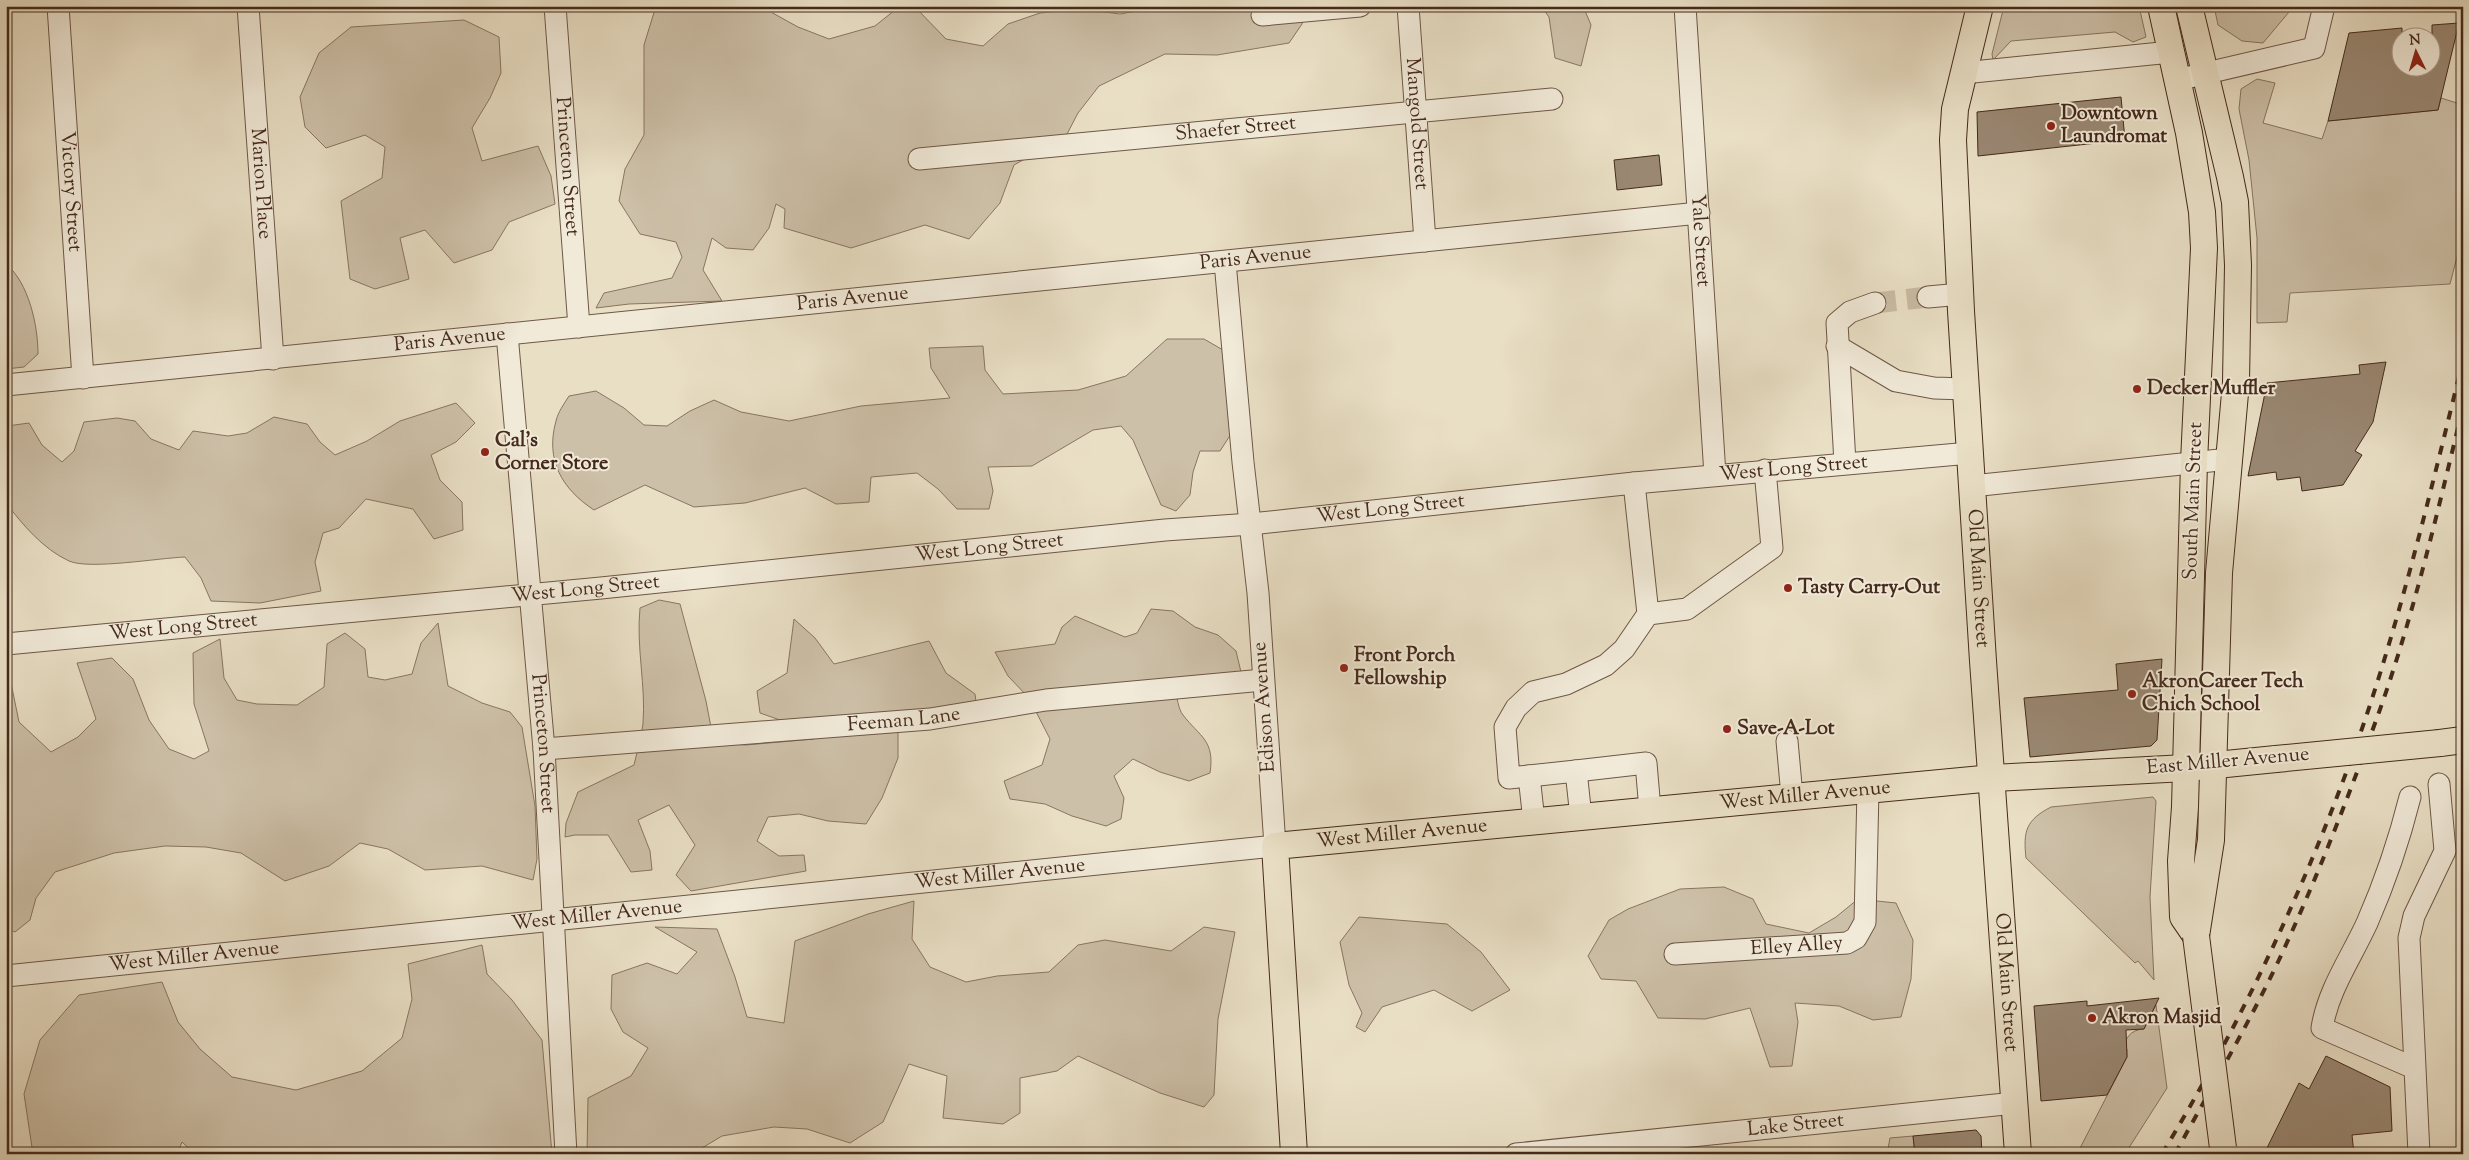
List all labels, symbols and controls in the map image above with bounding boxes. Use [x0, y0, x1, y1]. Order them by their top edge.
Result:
north arrow [2392, 28, 2442, 78]
text: N [2409, 31, 2421, 51]
street label: Mangold Street [1397, 57, 1436, 191]
street label: Princeton Street [547, 96, 587, 237]
place label: Downtown Laundromat [2061, 100, 2167, 152]
street label: Shaefer Street [1174, 109, 1297, 149]
marker: Downtown Laundromat [2045, 120, 2057, 132]
street label: Marion Place [242, 127, 279, 240]
street label: Victory Street [52, 130, 89, 253]
street label: Yale Street [1683, 193, 1717, 288]
street label: Paris Avenue [1198, 238, 1313, 278]
street label: Paris Avenue [795, 279, 910, 319]
street label: Paris Avenue [392, 320, 507, 360]
place label: Decker Muffler [2147, 375, 2276, 404]
marker: Decker Muffler [2131, 383, 2143, 395]
street label: South Main Street [2177, 421, 2211, 581]
place label: Cal’s Corner Store [495, 427, 608, 479]
marker: Cal’s Corner Store [479, 446, 491, 458]
street label: West Long Street [1718, 448, 1869, 490]
street label: West Long Street [1315, 487, 1466, 531]
street label: Old Main Street [1959, 508, 1997, 649]
street label: West Long Street [914, 526, 1065, 570]
street label: West Long Street [510, 568, 661, 611]
place label: Tasty Carry-Out [1798, 574, 1940, 603]
marker: Tasty Carry-Out [1782, 582, 1794, 594]
street label: West Long Street [108, 606, 259, 649]
street label: Edison Avenue [1246, 641, 1284, 773]
place label: Front Porch Fellowship [1354, 642, 1456, 694]
marker: Front Porch Fellowship [1338, 662, 1350, 674]
place label: AkronCareer Tech Chich School [2142, 668, 2304, 720]
street label: Princeton Street [523, 673, 562, 814]
marker: AkronCareer Tech Chich School [2126, 688, 2138, 700]
street label: Feeman Lane [846, 700, 963, 740]
place label: Save-A-Lot [1737, 715, 1835, 744]
marker: Save-A-Lot [1721, 723, 1733, 735]
street label: East Miller Avenue [2145, 740, 2311, 784]
street label: West Miller Avenue [1718, 773, 1892, 818]
street label: West Miller Avenue [1315, 811, 1489, 857]
street label: West Miller Avenue [913, 851, 1087, 897]
street label: West Miller Avenue [510, 892, 684, 939]
street label: Old Main Street [1986, 912, 2025, 1053]
street label: Elley Alley [1750, 929, 1844, 964]
street label: West Miller Avenue [107, 934, 281, 980]
place label: Akron Masjid [2102, 1004, 2222, 1033]
marker: Akron Masjid [2086, 1012, 2098, 1024]
street label: Lake Street [1746, 1106, 1845, 1145]

